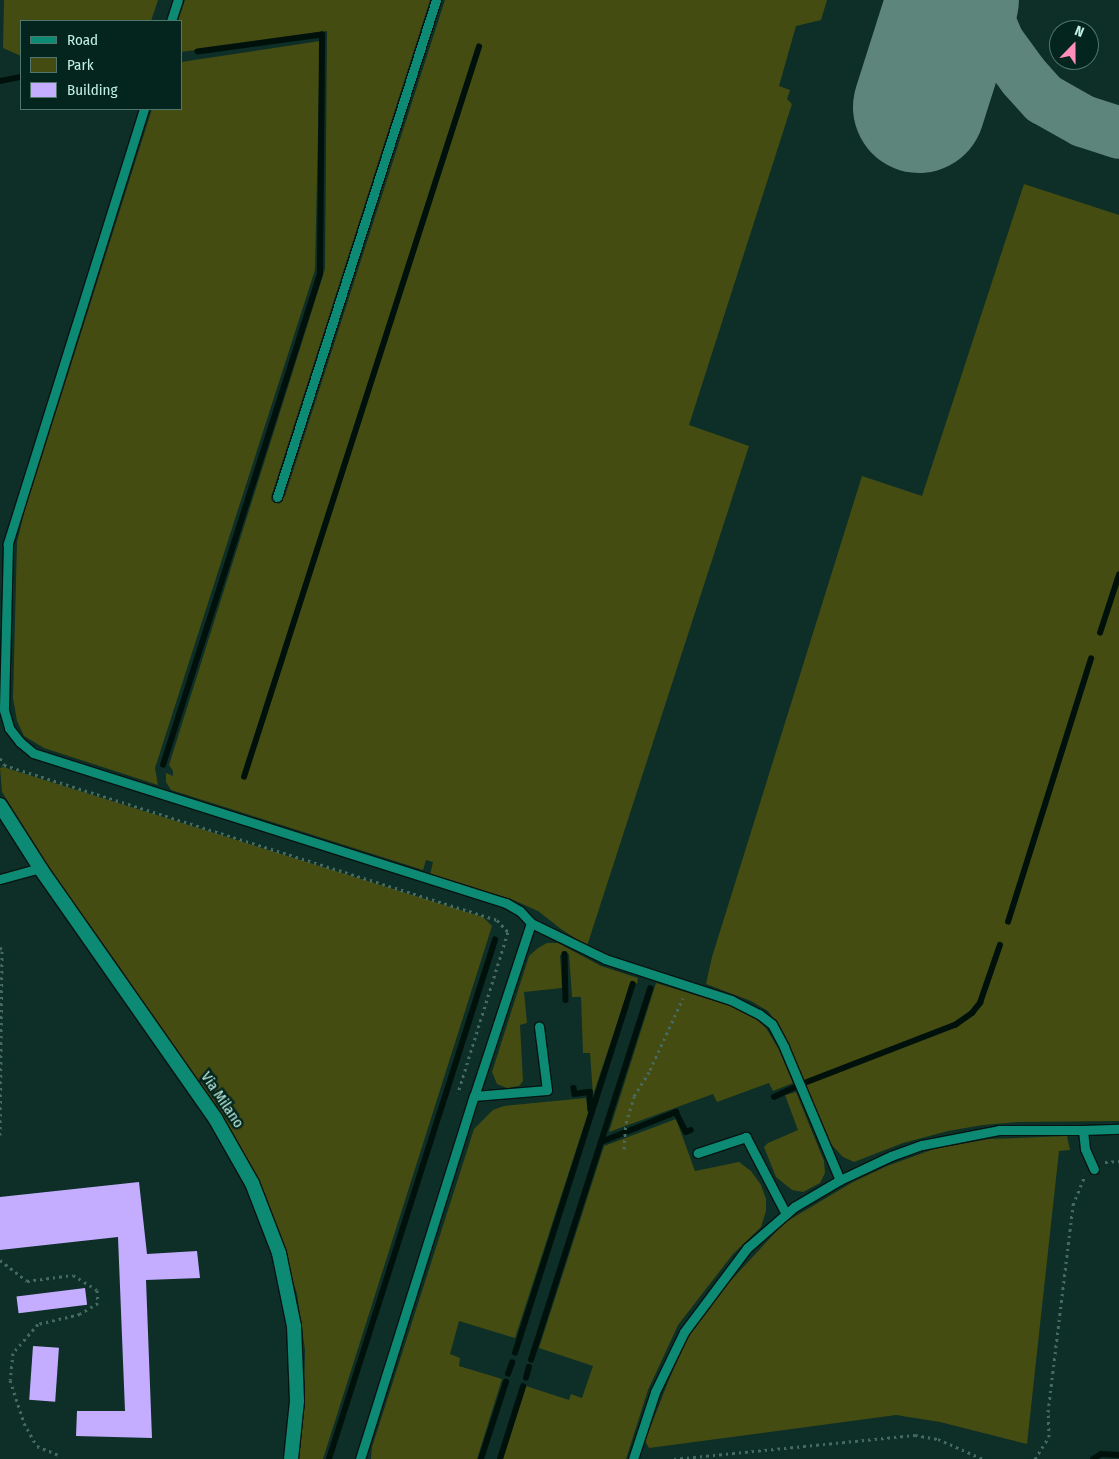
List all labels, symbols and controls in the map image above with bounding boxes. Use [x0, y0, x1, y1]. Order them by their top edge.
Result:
legend [20, 20, 182, 110]
north arrow [1049, 20, 1099, 70]
text: N [1072, 22, 1086, 41]
text: Road [67, 31, 98, 49]
text: Park [67, 56, 94, 74]
text: Building [67, 81, 118, 99]
street label: Via Milano [197, 1069, 247, 1131]

